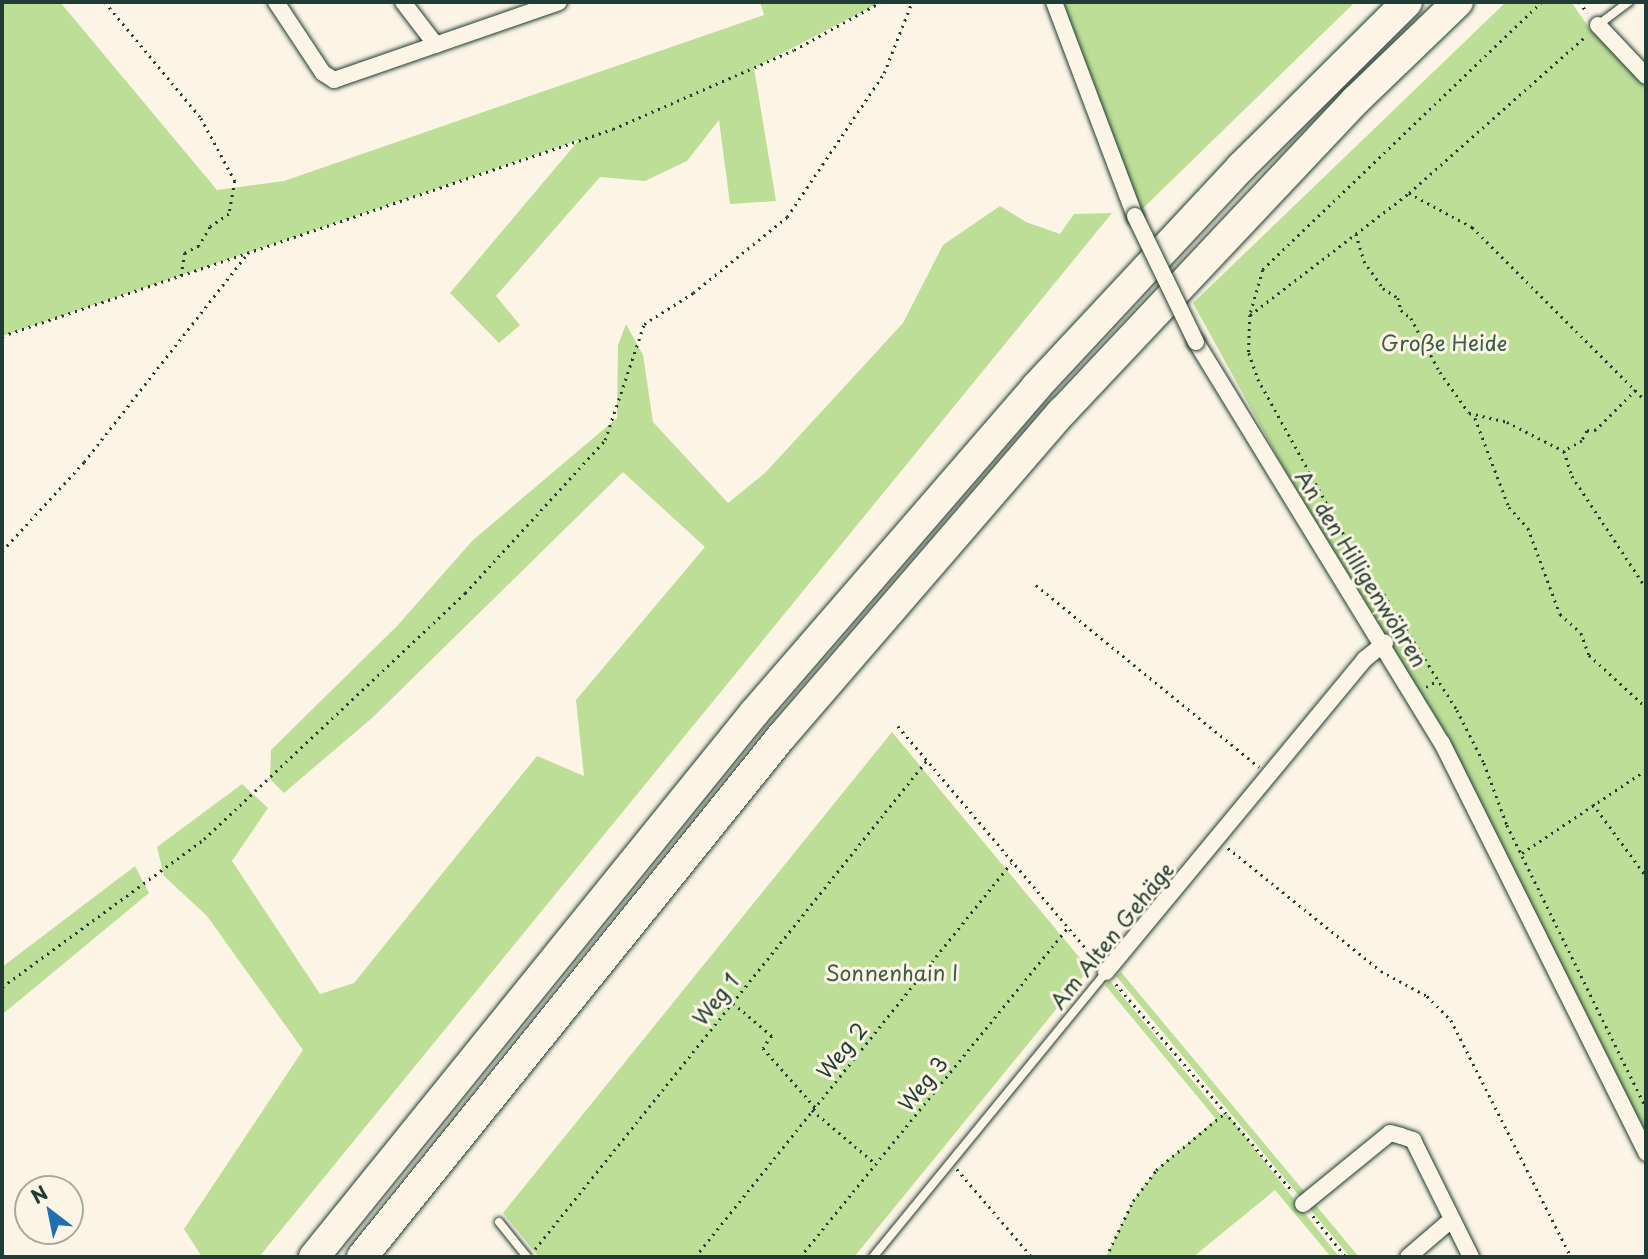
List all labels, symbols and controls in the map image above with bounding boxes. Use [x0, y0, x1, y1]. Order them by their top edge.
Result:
park label: Große Heide [1381, 329, 1507, 355]
street label: An den Hilligenwöhren [1291, 465, 1433, 671]
street label: Am Alten Gehäge [1044, 857, 1178, 1013]
park label: Sonnenhain I [825, 959, 959, 985]
street label: Weg 1 [686, 968, 744, 1030]
street label: Weg 2 [811, 1017, 871, 1083]
street label: Weg 3 [892, 1050, 952, 1116]
north arrow [14, 1175, 84, 1245]
text: N [25, 1178, 53, 1210]

